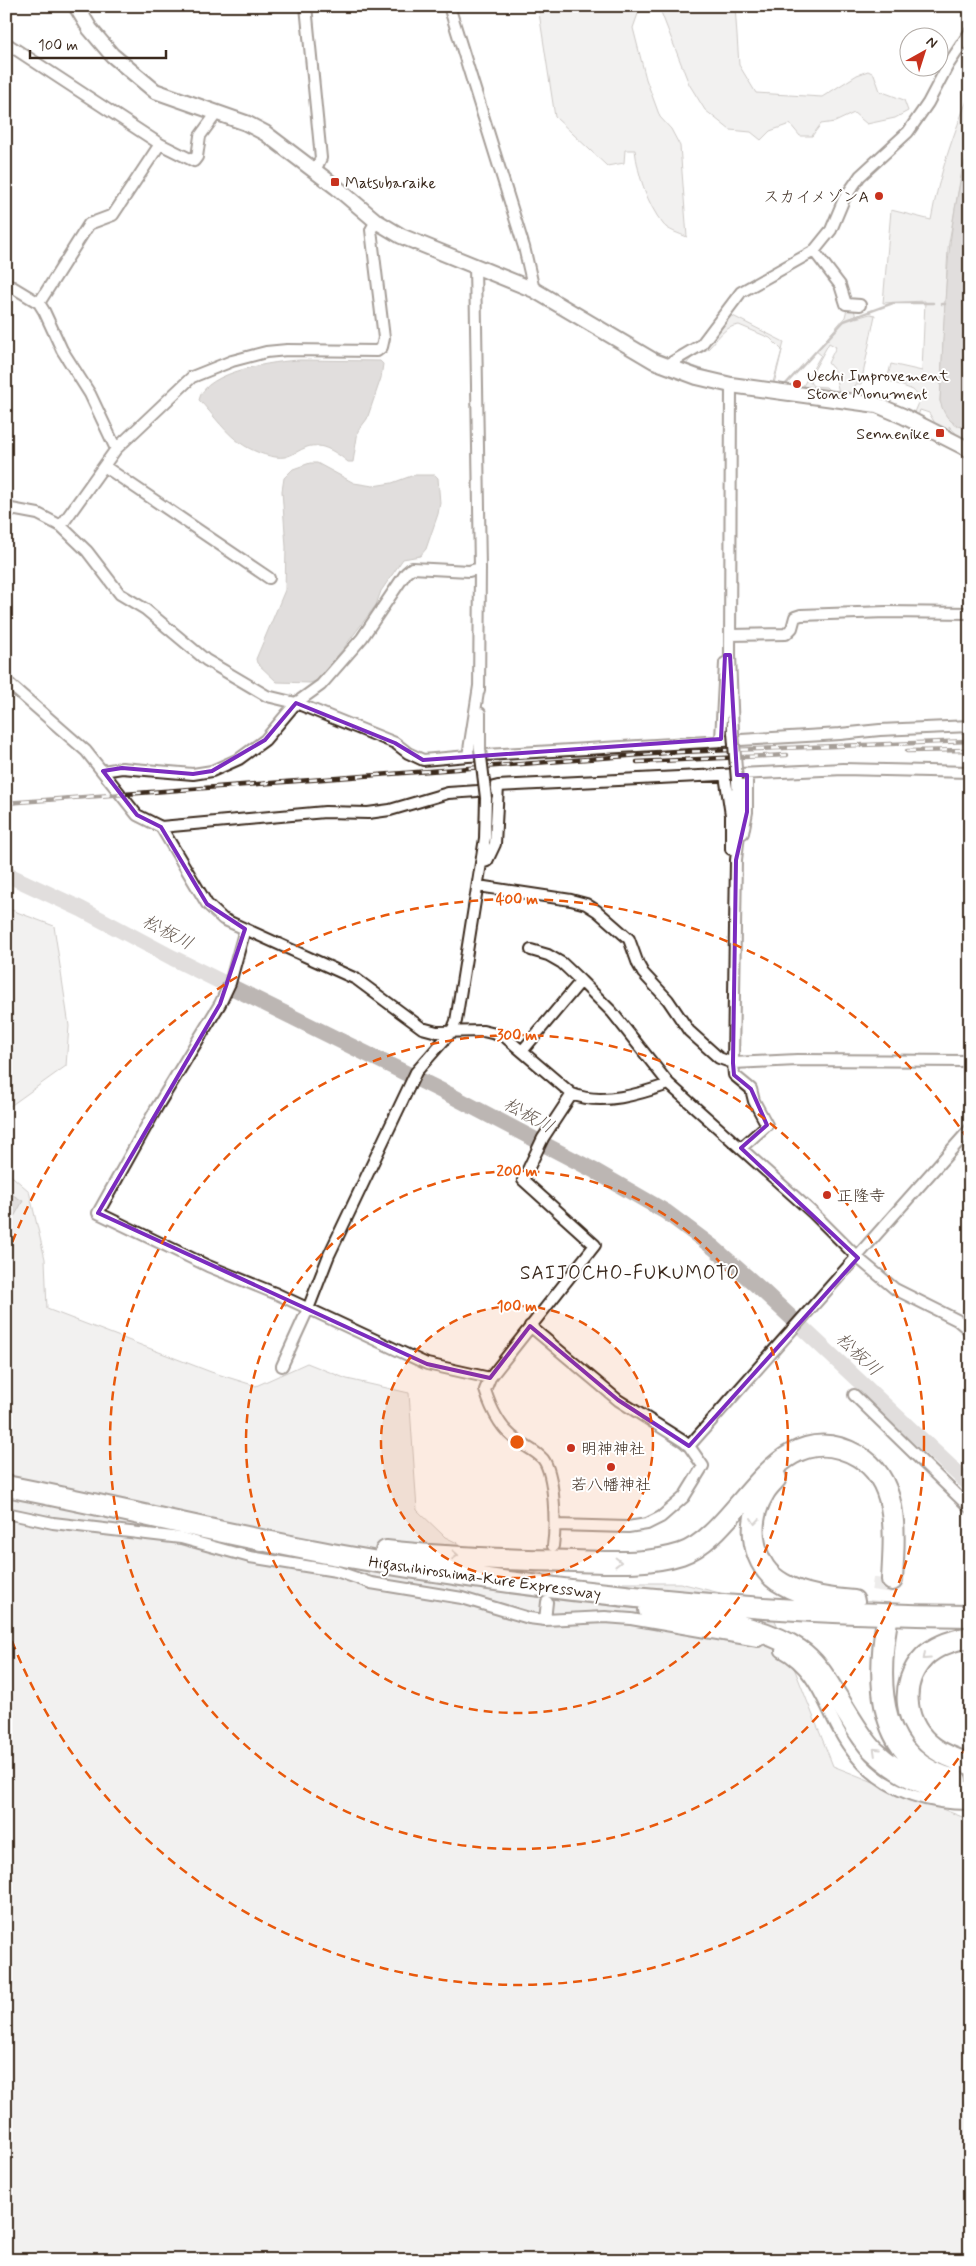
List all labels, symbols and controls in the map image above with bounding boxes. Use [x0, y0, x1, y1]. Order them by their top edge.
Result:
scale bar [30, 28, 166, 60]
north arrow [898, 28, 948, 78]
text: N [922, 33, 941, 53]
text: 100 m [38, 36, 78, 56]
place label: Matsubaraike [345, 173, 436, 194]
marker: Matsubaraike [329, 176, 341, 188]
place label: スカイメゾンA [763, 187, 869, 208]
marker: スカイメゾンA [873, 190, 885, 202]
place label: Uechi Improvement Stone Monument [807, 366, 950, 405]
marker: Uechi Improvement Stone Monument [791, 378, 803, 390]
place label: Sennenike [856, 424, 930, 445]
marker: Sennenike [934, 427, 946, 439]
text: 400 m [496, 890, 538, 910]
water label: 松板川 [138, 910, 197, 956]
text: 300 m [497, 1026, 537, 1046]
water label: 松板川 [499, 1092, 558, 1139]
text: 200 m [497, 1162, 538, 1182]
place label: 正隆寺 [837, 1186, 885, 1207]
marker: 正隆寺 [821, 1189, 833, 1201]
district label: SAIJOCHO-FUKUMOTO [520, 1261, 740, 1286]
text: 100 m [497, 1297, 537, 1317]
water label: 松板川 [830, 1328, 886, 1382]
centre of rings [508, 1433, 526, 1451]
place label: 明神神社 [581, 1439, 645, 1460]
marker: 明神神社 [565, 1442, 577, 1454]
marker: 若八幡神社 [605, 1461, 617, 1473]
place label: 若八幡神社 [571, 1475, 651, 1496]
one-way arrow [750, 1518, 761, 1526]
one-way arrow [452, 1550, 460, 1561]
street label: Higashihiroshima-Kure Expressway [367, 1552, 602, 1606]
one-way arrow [614, 1557, 622, 1567]
one-way arrow [923, 1651, 932, 1660]
one-way arrow [873, 1748, 882, 1757]

